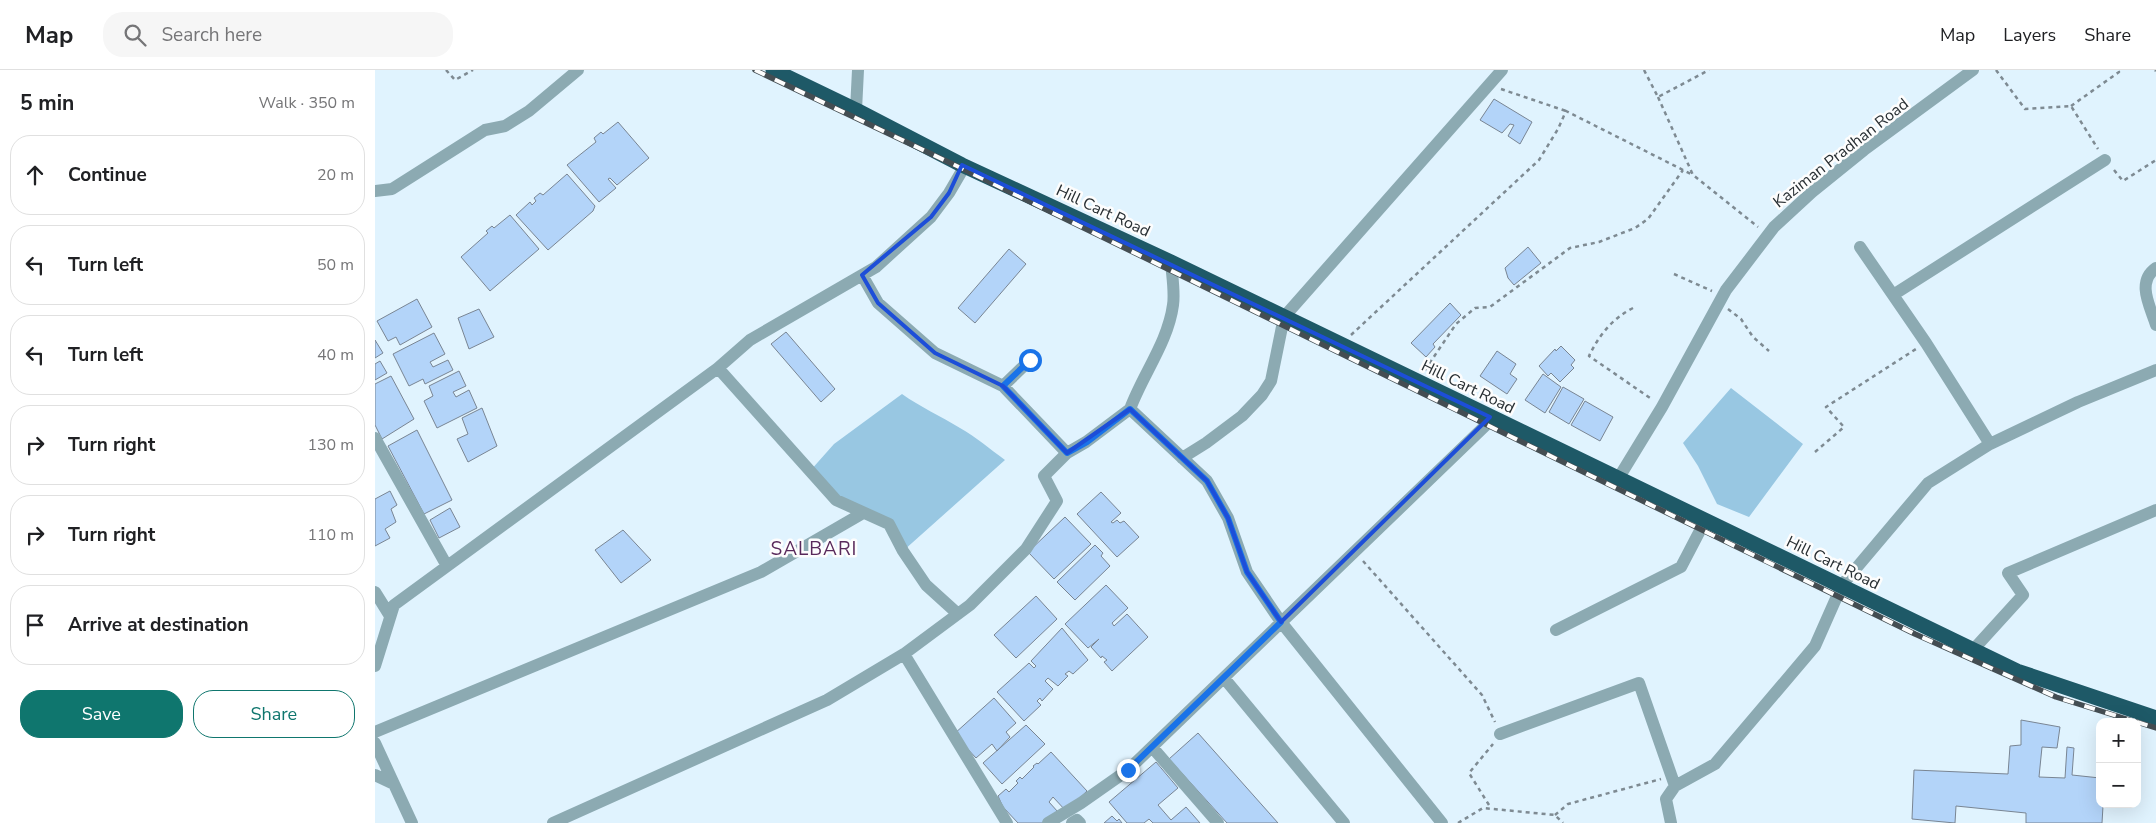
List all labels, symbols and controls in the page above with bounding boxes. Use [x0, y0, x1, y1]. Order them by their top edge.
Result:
search box [103, 12, 453, 57]
text: Map [25, 19, 73, 51]
icon: search [121, 21, 149, 49]
text: Search here [161, 22, 262, 48]
text: Map [1940, 23, 1975, 47]
text: Layers [2003, 23, 2056, 47]
text: Share [2084, 23, 2131, 47]
text: 5 min [20, 89, 74, 117]
text: Walk · 350 m [259, 92, 355, 114]
street label: Kaziman Pradhan Road [1769, 93, 1913, 213]
icon: ahead [21, 161, 49, 189]
text: Continue [68, 162, 147, 188]
text: 20 m [317, 164, 354, 186]
street label: Hill Cart Road [1052, 180, 1154, 242]
icon: left [21, 251, 49, 279]
text: Turn left [68, 252, 143, 278]
text: 50 m [317, 254, 354, 276]
icon: left [21, 341, 49, 369]
text: Turn left [68, 342, 143, 368]
text: 40 m [317, 344, 354, 366]
route start [1019, 349, 1042, 372]
street label: Hill Cart Road [1418, 355, 1518, 419]
icon: right [21, 431, 49, 459]
text: Turn right [68, 432, 155, 458]
text: 130 m [307, 434, 354, 456]
icon: right [21, 521, 49, 549]
text: Turn right [68, 522, 155, 548]
text: 110 m [307, 524, 354, 546]
street label: Hill Cart Road [1783, 531, 1883, 595]
district label: SALBARI [771, 536, 857, 562]
icon: arrive [21, 611, 49, 639]
text: Arrive at destination [68, 612, 249, 638]
button: Save [20, 690, 183, 738]
button: Share [193, 690, 355, 738]
map controls [2096, 718, 2141, 808]
button: + [2096, 718, 2141, 763]
route end [1117, 759, 1140, 782]
button: − [2096, 763, 2141, 808]

